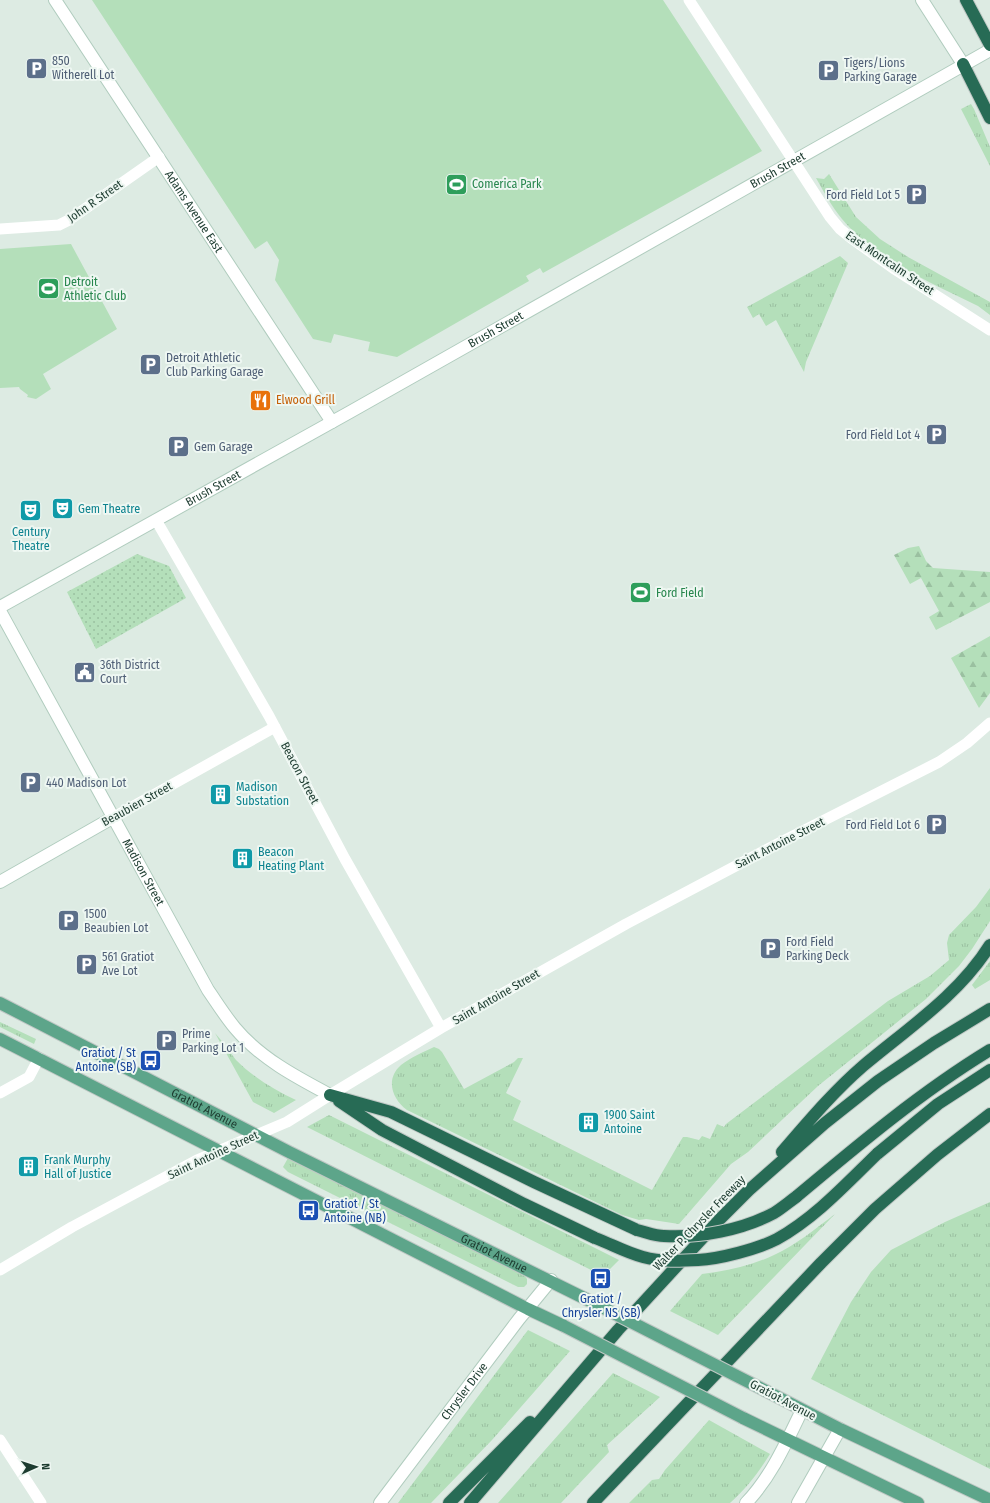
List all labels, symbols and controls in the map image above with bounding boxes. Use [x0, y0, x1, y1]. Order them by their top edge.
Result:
place label: 850 Witherell Lot [52, 54, 114, 82]
parking icon: 850 Witherell Lot [24, 55, 50, 81]
place label: Tigers/Lions Parking Garage [844, 56, 917, 84]
parking icon: Tigers/Lions Parking Garage [815, 57, 841, 83]
street label: Brush Street [748, 149, 808, 191]
street label: Adams Avenue East [162, 168, 226, 255]
sports icon: Comerica Park [444, 171, 470, 197]
street label: John R Street [65, 177, 125, 225]
place label: Comerica Park [472, 177, 542, 191]
parking icon: Ford Field Lot 5 [903, 182, 929, 208]
place label: Ford Field Lot 5 [826, 188, 900, 202]
street label: East Montcalm Street [843, 228, 937, 298]
place label: Detroit Athletic Club [64, 275, 126, 303]
sports icon: Detroit Athletic Club [35, 276, 61, 302]
street label: Brush Street [466, 308, 526, 351]
place label: Detroit Athletic Club Parking Garage [166, 351, 264, 379]
parking icon: Detroit Athletic Club Parking Garage [138, 352, 164, 378]
restaurant icon: Elwood Grill [248, 387, 274, 413]
place label: Elwood Grill [276, 393, 335, 407]
parking icon: Ford Field Lot 4 [923, 422, 949, 448]
place label: Ford Field Lot 4 [846, 428, 920, 442]
parking icon: Gem Garage [165, 434, 191, 460]
place label: Gem Garage [194, 440, 253, 454]
street label: Brush Street [183, 467, 243, 509]
theatre icon: Gem Theatre [50, 496, 76, 522]
theatre icon: Century Theatre [18, 498, 44, 524]
place label: Gem Theatre [78, 502, 140, 516]
place label: Century Theatre [12, 525, 51, 553]
sports icon: Ford Field [627, 580, 653, 606]
place label: Ford Field [656, 586, 704, 600]
place label: 36th District Court [100, 658, 160, 686]
public building icon: 36th District Court [71, 659, 97, 685]
street label: Beacon Street [278, 740, 322, 806]
parking icon: 440 Madison Lot [17, 770, 43, 796]
place label: 440 Madison Lot [46, 776, 127, 790]
street label: Beaubien Street [99, 779, 175, 829]
place label: Madison Substation [236, 780, 289, 808]
building icon: Madison Substation [208, 781, 234, 807]
parking icon: Ford Field Lot 6 [923, 812, 949, 838]
street label: Saint Antoine Street [733, 814, 827, 872]
place label: Ford Field Lot 6 [846, 818, 920, 832]
street label: Madison Street [119, 836, 167, 908]
place label: Beacon Heating Plant [258, 845, 324, 873]
building icon: Beacon Heating Plant [229, 846, 255, 872]
place label: 1500 Beaubien Lot [84, 907, 148, 935]
parking icon: 1500 Beaubien Lot [55, 908, 81, 934]
place label: Ford Field Parking Deck [786, 935, 849, 963]
parking icon: Ford Field Parking Deck [758, 936, 784, 962]
place label: 561 Gratiot Ave Lot [102, 950, 154, 978]
parking icon: 561 Gratiot Ave Lot [74, 951, 100, 977]
street label: Saint Antoine Street [450, 966, 542, 1028]
place label: Prime Parking Lot 1 [182, 1027, 244, 1055]
parking icon: Prime Parking Lot 1 [154, 1028, 180, 1054]
place label: Gratiot / St Antoine (SB) [76, 1046, 136, 1074]
bus stop icon: Gratiot / St Antoine (SB) [138, 1047, 164, 1073]
street label: Gratiot Avenue [169, 1086, 240, 1131]
place label: 1900 Saint Antoine [604, 1108, 655, 1136]
building icon: 1900 Saint Antoine [576, 1109, 602, 1135]
street label: Saint Antoine Street [166, 1128, 261, 1182]
place label: Frank Murphy Hall of Justice [44, 1153, 112, 1181]
building icon: Frank Murphy Hall of Justice [16, 1154, 42, 1180]
street label: Walter P. Chrysler Freeway [650, 1172, 748, 1273]
place label: Gratiot / St Antoine (NB) [324, 1197, 386, 1225]
bus stop icon: Gratiot / St Antoine (NB) [296, 1198, 322, 1224]
street label: Gratiot Avenue [458, 1231, 530, 1276]
bus stop icon: Gratiot / Chrysler NS (SB) [588, 1265, 614, 1291]
place label: Gratiot / Chrysler NS (SB) [562, 1292, 641, 1320]
street label: Chrysler Drive [438, 1360, 491, 1423]
street label: Gratiot Avenue [748, 1377, 818, 1423]
north arrow [16, 1447, 56, 1487]
text: N [39, 1463, 52, 1470]

